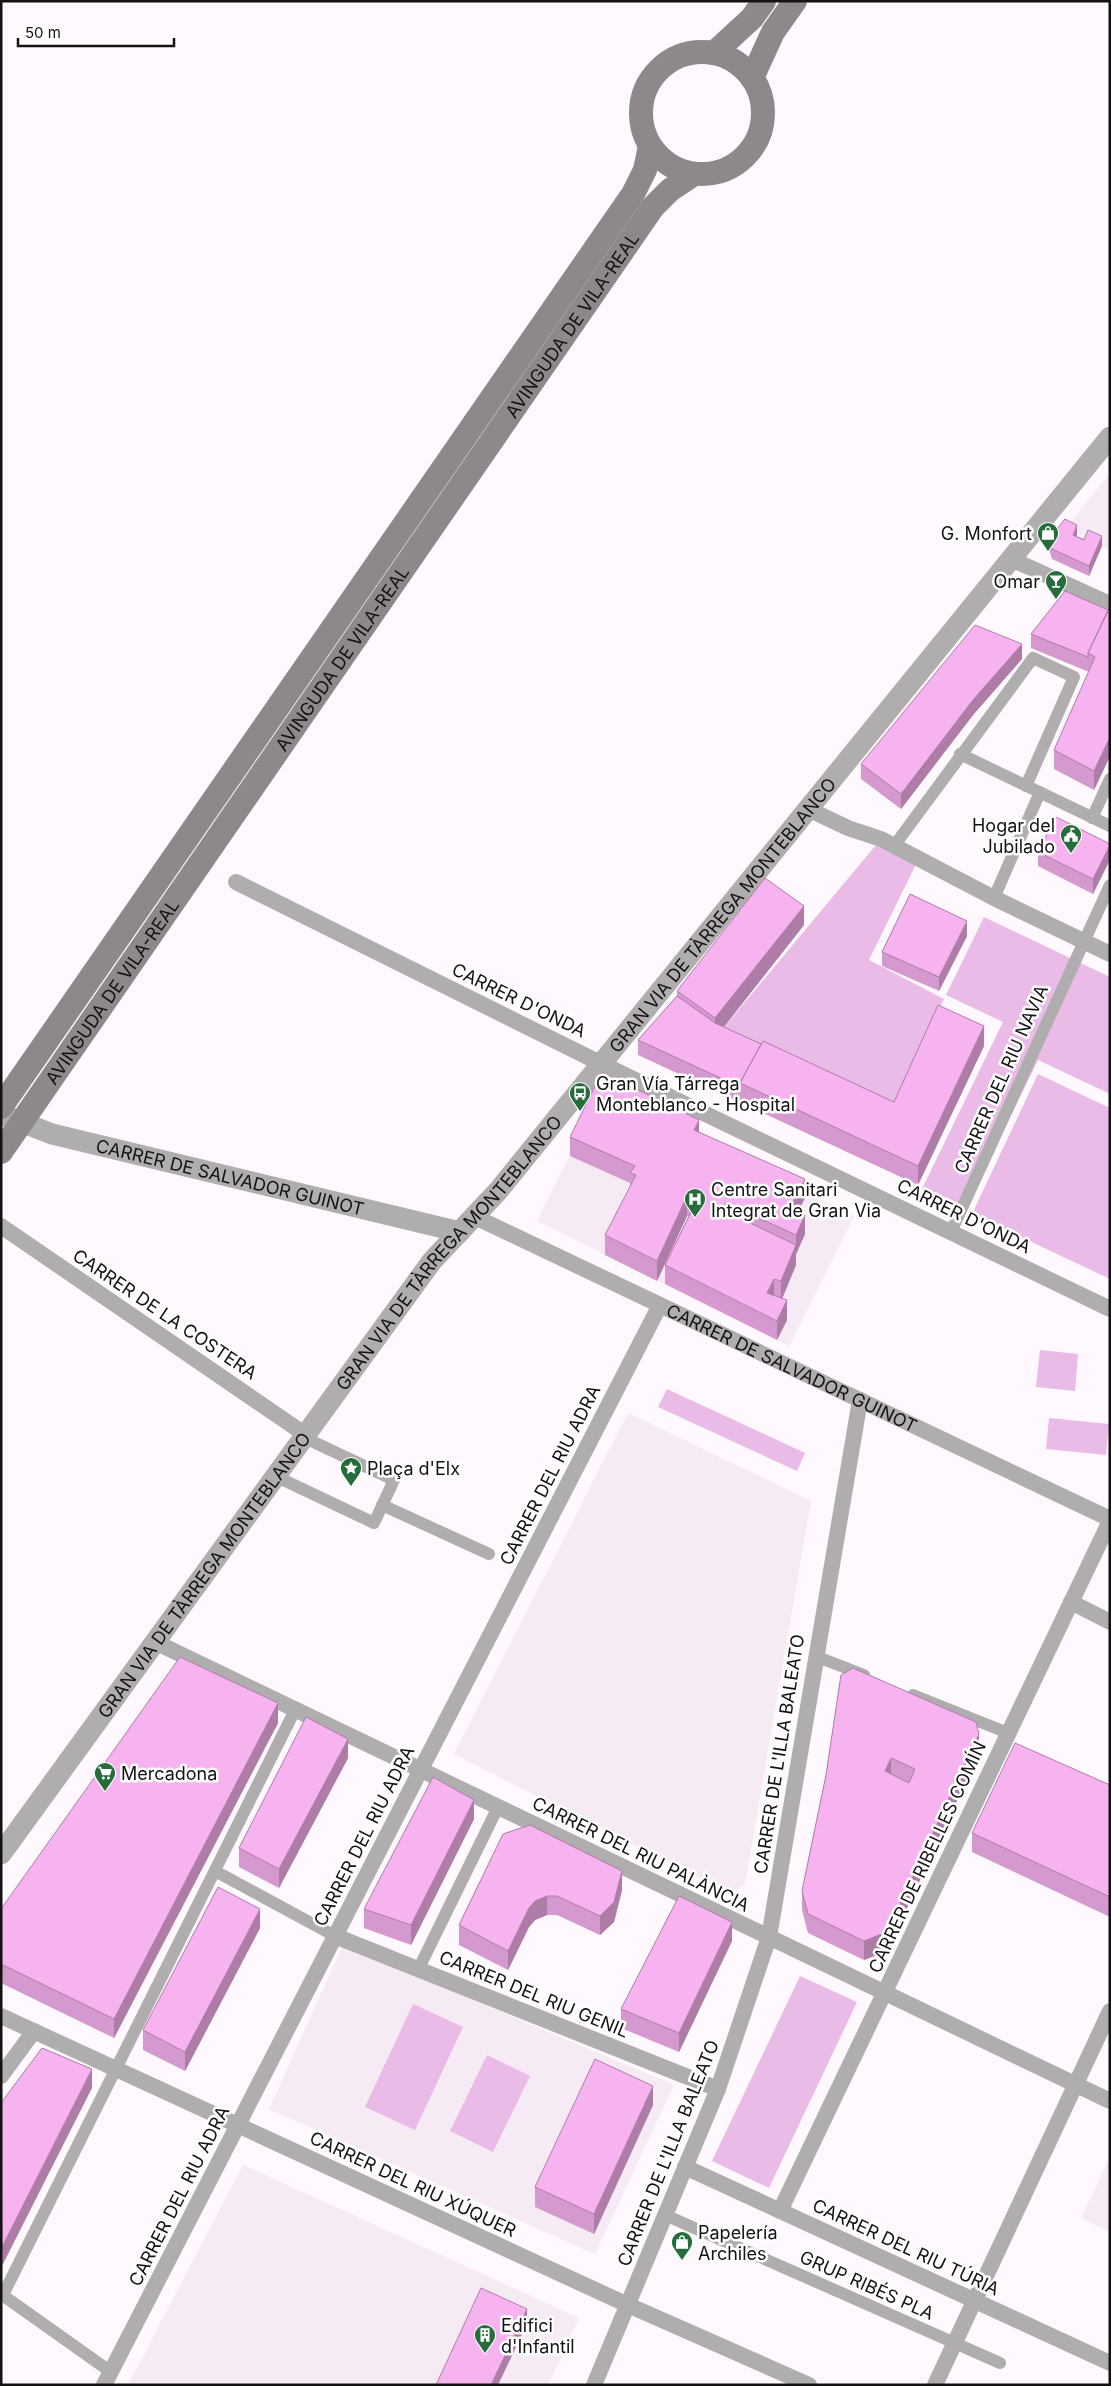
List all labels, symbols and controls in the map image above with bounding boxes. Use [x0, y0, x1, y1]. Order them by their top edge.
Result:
scale bar [18, 15, 174, 47]
text: 50 m [25, 23, 61, 42]
street label: AVINGUDA DE VILA-REAL [501, 228, 643, 421]
shop icon: G. Monfort [1036, 521, 1060, 552]
place label: G. Monfort [941, 523, 1032, 544]
street label: AVINGUDA DE VILA-REAL [271, 562, 413, 755]
bar icon: Omar [1044, 569, 1068, 600]
place label: Omar [994, 571, 1040, 592]
street label: GRAN VIA DE TÀRREGA MONTEBLANCO [604, 773, 840, 1056]
place label: Hogar del Jubilado [972, 815, 1055, 857]
public building icon: Hogar del Jubilado [1059, 823, 1083, 854]
street label: AVINGUDA DE VILA-REAL [41, 895, 183, 1088]
street label: CARRER D'ONDA [449, 958, 589, 1042]
street label: CARRER DEL RIU NAVIA [950, 981, 1052, 1177]
place label: Gran Vía Tárrega Monteblanco - Hospital [596, 1073, 795, 1115]
bus stop icon: Gran Vía Tárrega Monteblanco - Hospital [568, 1081, 592, 1112]
street label: GRAN VIA DE TÀRREGA MONTEBLANCO [331, 1111, 566, 1394]
street label: CARRER DE SALVADOR GUINOT [94, 1134, 366, 1219]
street label: CARRER D'ONDA [894, 1174, 1034, 1258]
place label: Centre Sanitari Integrat de Gran Via [711, 1179, 881, 1221]
hospital icon: Centre Sanitari Integrat de Gran Via [683, 1187, 707, 1218]
street label: CARRER DE LA COSTERA [69, 1245, 261, 1383]
street label: CARRER DE SALVADOR GUINOT [663, 1299, 921, 1436]
street label: CARRER DEL RIU ADRA [495, 1381, 605, 1569]
street label: GRAN VIA DE TÀRREGA MONTEBLANCO [93, 1428, 315, 1722]
place icon: Plaça d'Elx [339, 1456, 363, 1487]
place label: Plaça d'Elx [367, 1458, 460, 1479]
street label: CARRER DE L'ILLA BALEATO [750, 1633, 808, 1875]
street label: CARRER DE RIBELLES COMÍN [863, 1737, 990, 1976]
street label: CARRER DEL RIU ADRA [309, 1742, 419, 1930]
supermarket icon: Mercadona [93, 1761, 117, 1792]
place label: Mercadona [121, 1763, 217, 1784]
street label: CARRER DEL RIU PALÀNCIA [529, 1791, 753, 1916]
street label: CARRER DEL RIU GENIL [436, 1946, 632, 2042]
street label: CARRER DE L'ILLA BALEATO [613, 2037, 723, 2269]
street label: CARRER DEL RIU ADRA [124, 2102, 234, 2290]
street label: CARRER DEL RIU XÚQUER [307, 2126, 520, 2241]
street label: CARRER DEL RIU TÚRIA [809, 2194, 1003, 2300]
place label: Papelería Archiles [698, 2222, 778, 2264]
shop icon: Papelería Archiles [670, 2230, 694, 2261]
street label: GRUP RIBÉS PLA [797, 2245, 938, 2324]
place label: Edifici d'Infantil [501, 2315, 575, 2357]
building icon: Edifici d'Infantil [473, 2323, 497, 2354]

